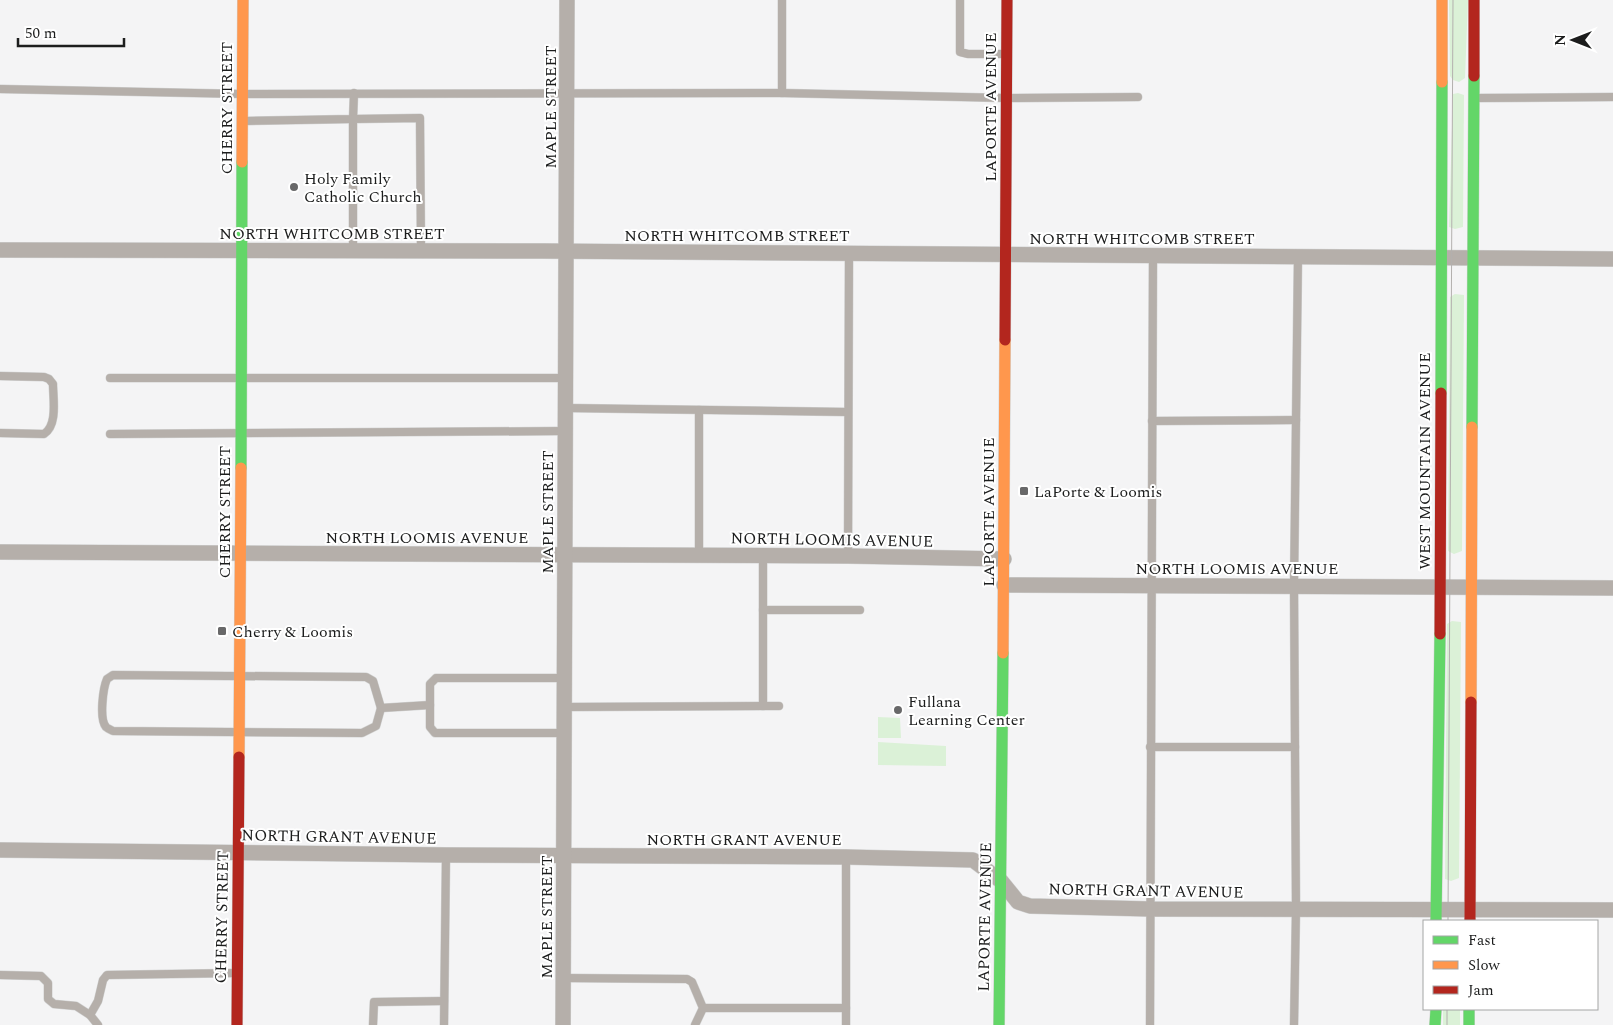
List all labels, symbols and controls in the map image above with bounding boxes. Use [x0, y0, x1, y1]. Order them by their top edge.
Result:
scale bar [18, 15, 124, 47]
north arrow [1548, 15, 1598, 65]
text: 50 m [25, 22, 57, 45]
street label: LAPORTE AVENUE [979, 32, 1003, 182]
text: N [1550, 34, 1571, 46]
street label: CHERRY STREET [215, 41, 239, 174]
street label: MAPLE STREET [539, 45, 563, 169]
place label: Holy Family Catholic Church [304, 167, 422, 209]
marker: Holy Family Catholic Church [288, 181, 300, 193]
street label: NORTH WHITCOMB STREET [219, 222, 445, 246]
street label: NORTH WHITCOMB STREET [624, 224, 850, 248]
street label: NORTH WHITCOMB STREET [1029, 227, 1255, 251]
street label: WEST MOUNTAIN AVENUE [1413, 352, 1437, 570]
street label: LAPORTE AVENUE [977, 437, 1001, 587]
street label: CHERRY STREET [213, 445, 237, 578]
street label: MAPLE STREET [536, 450, 560, 574]
place label: LaPorte & Loomis [1034, 480, 1162, 504]
marker: LaPorte & Loomis [1018, 485, 1030, 497]
street label: NORTH LOOMIS AVENUE [326, 526, 528, 550]
street label: NORTH LOOMIS AVENUE [730, 526, 934, 554]
street label: NORTH LOOMIS AVENUE [1136, 557, 1338, 581]
place label: Cherry & Loomis [232, 620, 353, 644]
marker: Cherry & Loomis [216, 625, 228, 637]
place label: Fullana Learning Center [908, 690, 1025, 732]
marker: Fullana Learning Center [892, 704, 904, 716]
street label: NORTH GRANT AVENUE [241, 823, 437, 851]
street label: NORTH GRANT AVENUE [646, 828, 842, 852]
street label: LAPORTE AVENUE [972, 842, 998, 992]
street label: CHERRY STREET [209, 850, 235, 984]
street label: MAPLE STREET [535, 855, 559, 979]
street label: NORTH GRANT AVENUE [1048, 877, 1244, 905]
legend [1423, 920, 1598, 1010]
text: Fast [1468, 929, 1496, 952]
text: Slow [1468, 954, 1500, 977]
text: Jam [1468, 979, 1494, 1002]

